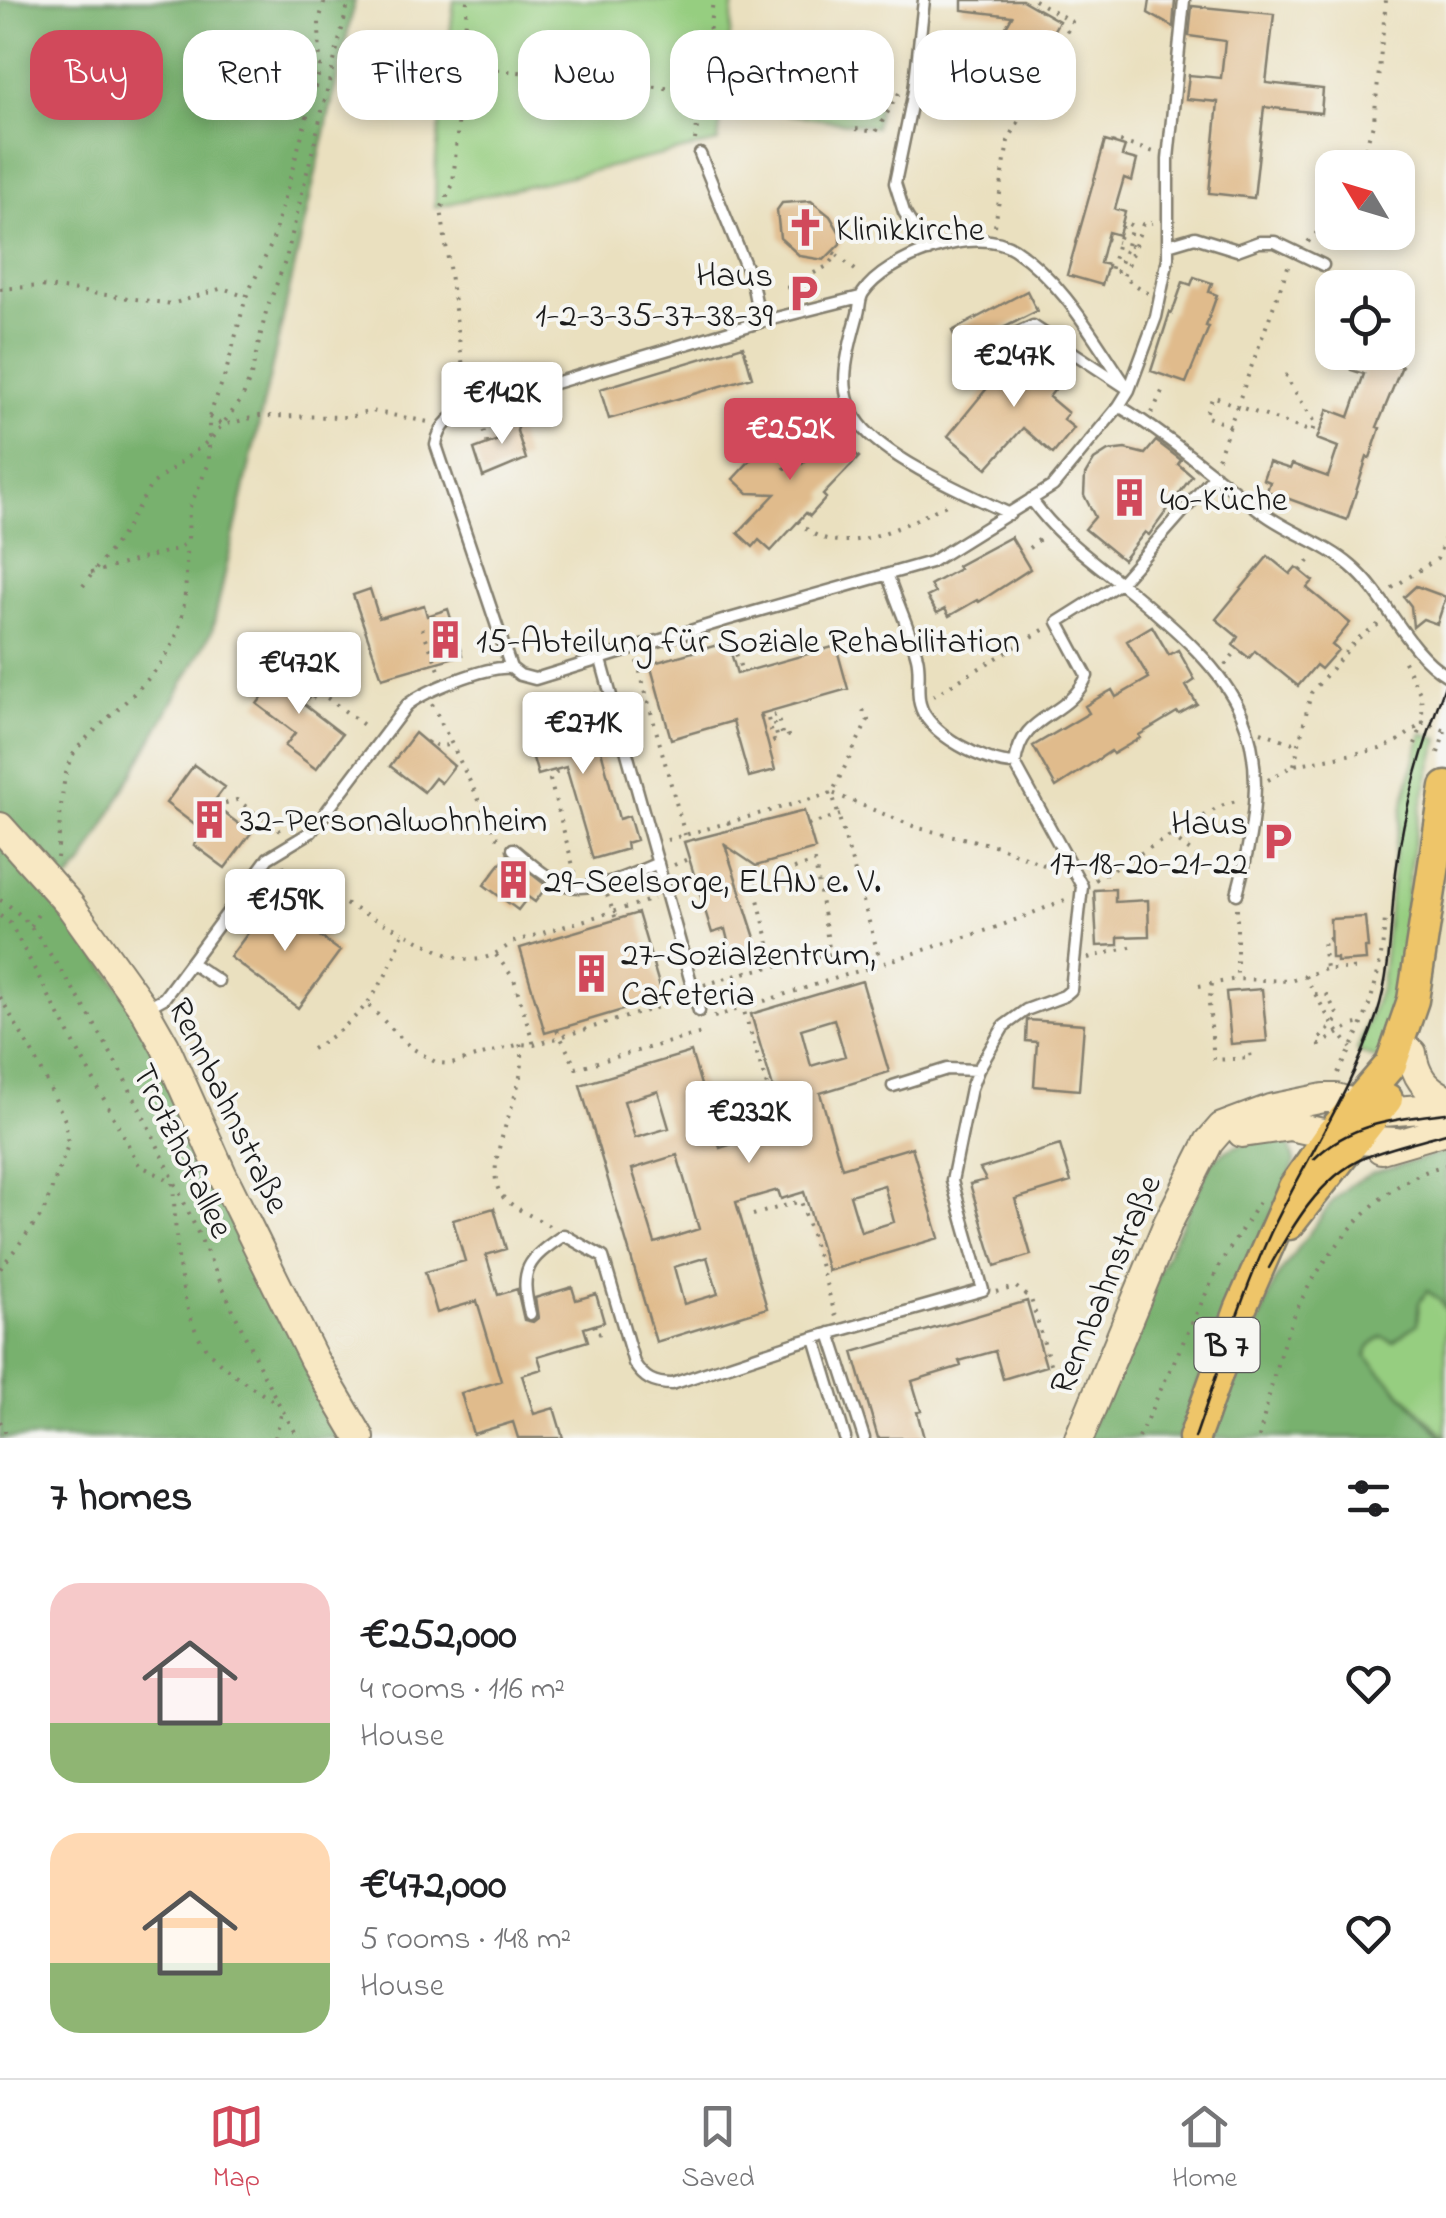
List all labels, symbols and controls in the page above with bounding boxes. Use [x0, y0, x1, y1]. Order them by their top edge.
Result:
chip: Buy [30, 30, 163, 120]
chip: Rent [183, 30, 317, 120]
chip: Filters [337, 30, 498, 120]
chip: New [518, 30, 650, 120]
chip: Apartment [670, 30, 894, 120]
chip: House [914, 30, 1076, 120]
north arrow [1315, 150, 1415, 250]
map controls [1315, 150, 1415, 370]
place label: Klinikkirche [836, 206, 985, 257]
church icon: Klinikkirche [785, 207, 827, 249]
place label: Haus 1-2-3-35-37-38-39 [535, 252, 773, 343]
button: locate [1315, 270, 1415, 370]
parking icon: Haus 1-2-3-35-37-38-39 [782, 273, 824, 315]
pin: €247K [944, 325, 1084, 410]
text: €247K [974, 334, 1054, 381]
pin: €142K [432, 362, 572, 447]
text: €142K [463, 371, 541, 418]
pin: €252K [720, 398, 860, 483]
text: €252K [746, 407, 834, 454]
place label: 40-Küche [1160, 476, 1288, 527]
building icon: 40-Küche [1109, 477, 1151, 519]
place label: 15-Abteilung für Soziale Rehabilitation [476, 618, 1020, 669]
building icon: 15-Abteilung für Soziale Rehabilitation [425, 619, 467, 661]
pin: €472K [229, 632, 369, 717]
text: €472K [259, 641, 339, 688]
pin: €271K [513, 692, 653, 777]
text: €271K [544, 701, 622, 748]
place label: 32-Personalwohnheim [240, 797, 547, 848]
building icon: 32-Personalwohnheim [189, 798, 231, 840]
place label: Haus 17-18-20-21-22 [1050, 800, 1248, 891]
parking icon: Haus 17-18-20-21-22 [1257, 821, 1299, 863]
place label: 29-Seelsorge, ELAN e. V. [544, 858, 881, 909]
building icon: 29-Seelsorge, ELAN e. V. [493, 859, 535, 901]
pin: €159K [215, 869, 355, 954]
text: €159K [247, 878, 323, 925]
place label: 27-Sozialzentrum, Cafeteria [621, 931, 876, 1022]
building icon: 27-Sozialzentrum, Cafeteria [570, 952, 612, 994]
street label: Rennbahnstraße [153, 990, 301, 1223]
street label: Trotzhofallee [117, 1056, 245, 1248]
pin: €232K [679, 1081, 819, 1166]
text: €232K [708, 1090, 790, 1137]
street label: Rennbahnstraße [1038, 1167, 1177, 1403]
road number: B 7 [1194, 1318, 1260, 1372]
text: 7 homes [50, 1468, 192, 1529]
icon: filters [1341, 1471, 1396, 1526]
text: €252,000 [360, 1606, 517, 1667]
icon: home [130, 1623, 250, 1743]
icon: heart [1341, 1656, 1396, 1711]
text: 4 rooms · 116 m² [360, 1667, 565, 1714]
text: House [360, 1714, 444, 1761]
text: €472,000 [360, 1856, 506, 1917]
icon: home [130, 1873, 250, 1993]
icon: heart [1341, 1906, 1396, 1961]
text: 5 rooms · 148 m² [360, 1917, 571, 1964]
text: House [360, 1964, 444, 2011]
tab: Map [209, 2099, 264, 2200]
tab: Saved [681, 2099, 754, 2200]
tab: Home [1172, 2099, 1237, 2200]

